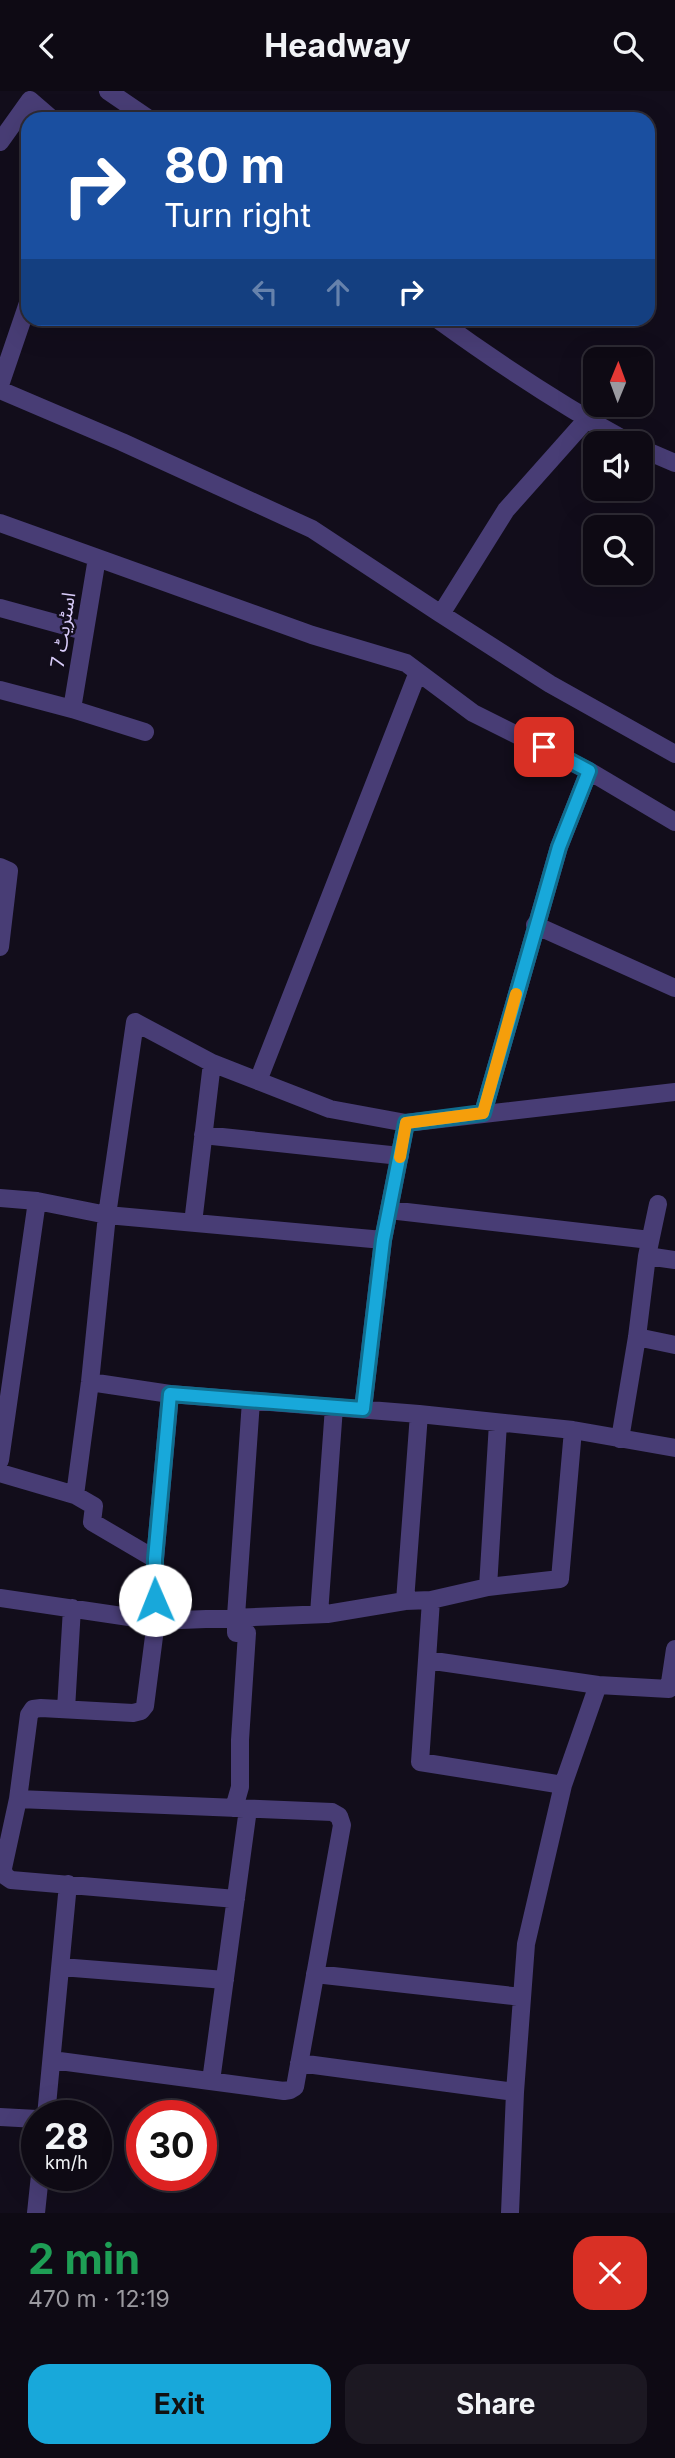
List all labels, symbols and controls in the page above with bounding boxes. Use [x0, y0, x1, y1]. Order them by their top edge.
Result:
text: Headway [264, 26, 411, 65]
icon: back [28, 27, 66, 65]
icon: search [609, 27, 647, 65]
text: 80 m [164, 136, 285, 195]
icon: right [49, 140, 140, 231]
text: Turn right [164, 196, 311, 235]
icon: left [246, 273, 284, 311]
icon: ahead [319, 273, 357, 311]
icon: right [392, 273, 430, 311]
north arrow [583, 347, 653, 417]
map controls [583, 347, 653, 585]
button: sound [583, 431, 653, 501]
button: search [583, 515, 653, 585]
street label: اسٹریٹ 7 [46, 591, 80, 669]
pin [514, 717, 574, 777]
icon: arrive [525, 728, 563, 766]
position arrow [118, 1563, 192, 1637]
speed limit sign: 30 [126, 2100, 217, 2191]
text: 28 [44, 2115, 89, 2157]
text: km/h [45, 2152, 88, 2173]
text: 2 min [28, 2233, 140, 2284]
button: close [573, 2236, 647, 2310]
text: 470 m · 12:19 [28, 2285, 170, 2313]
button: Exit [28, 2364, 331, 2444]
button: Share [345, 2364, 647, 2444]

